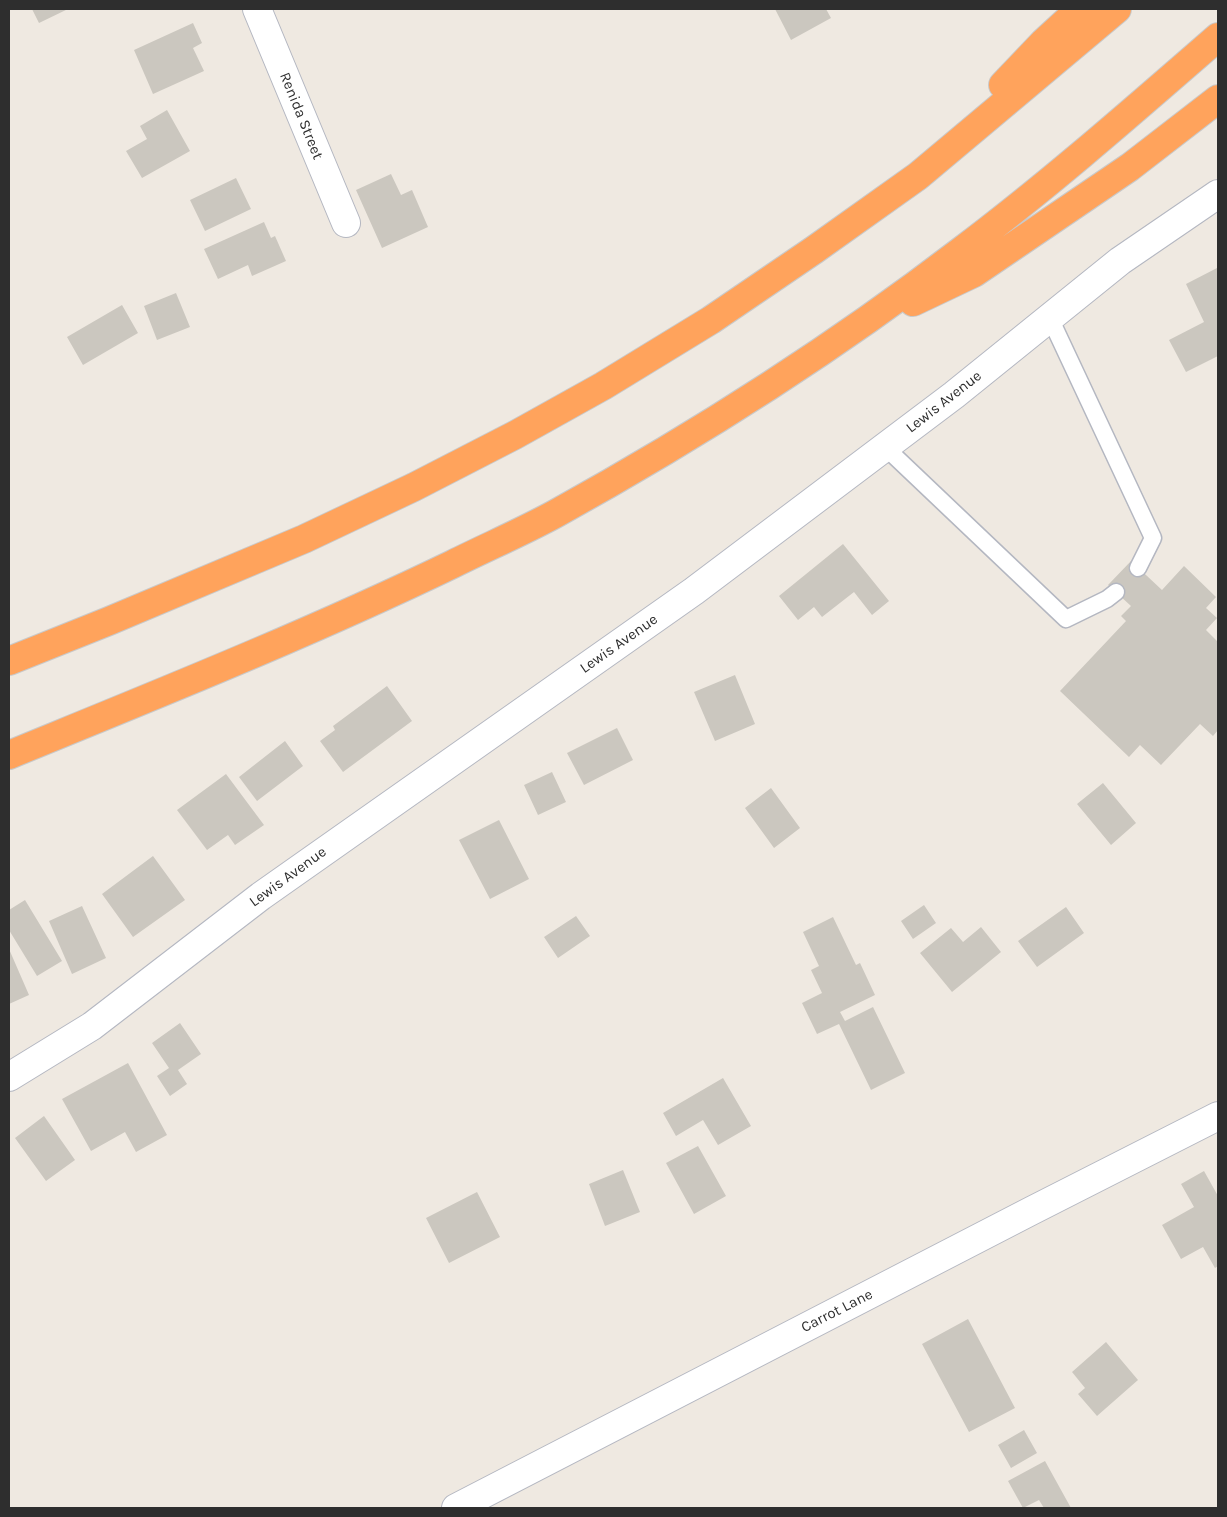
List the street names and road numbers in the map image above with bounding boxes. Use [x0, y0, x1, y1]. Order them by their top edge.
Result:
street label: Renida Street [275, 70, 327, 162]
street label: Lewis Avenue [903, 367, 985, 437]
street label: Lewis Avenue [577, 611, 661, 677]
street label: Lewis Avenue [246, 843, 330, 911]
street label: Carrot Lane [798, 1285, 876, 1337]

